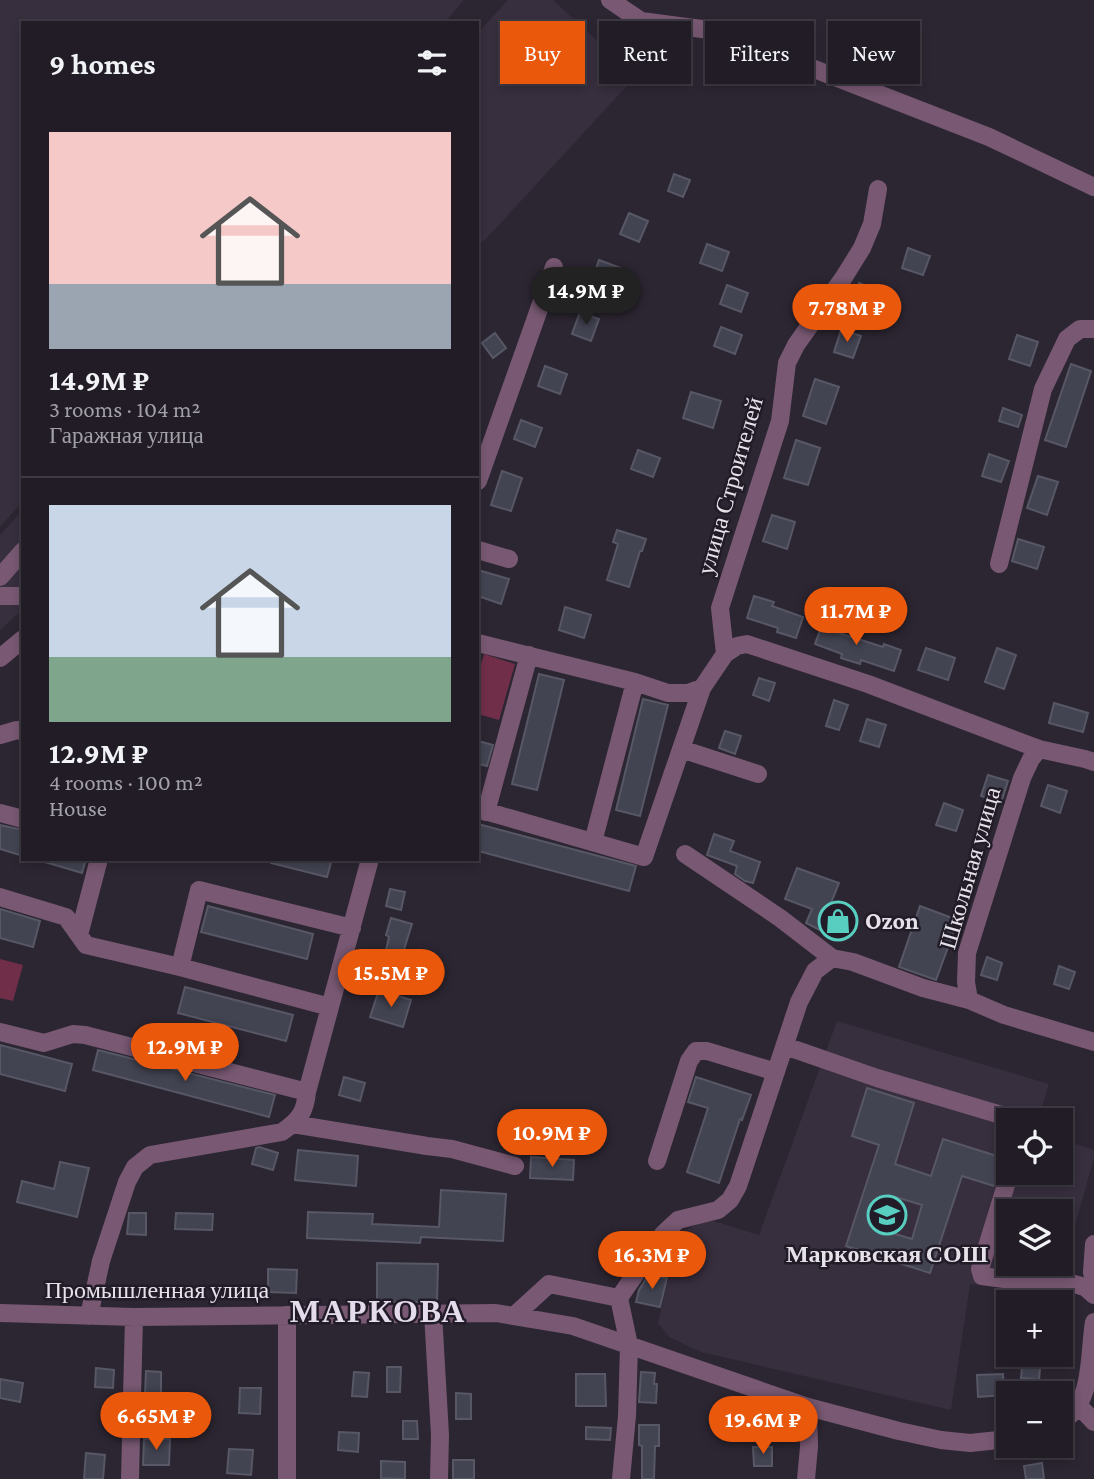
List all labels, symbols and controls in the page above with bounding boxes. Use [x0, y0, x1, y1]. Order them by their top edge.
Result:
chip: Buy [500, 21, 585, 84]
chip: Rent [599, 21, 691, 84]
chip: Filters [705, 21, 814, 84]
chip: New [828, 21, 920, 84]
icon: filters [413, 44, 451, 82]
text: 9 homes [49, 47, 156, 80]
icon: home [187, 178, 313, 304]
pin: 14.9M ₽ [521, 268, 651, 327]
text: 14.9M ₽ [548, 277, 624, 303]
pin: 7.78M ₽ [782, 284, 912, 344]
text: 7.78M ₽ [808, 294, 886, 320]
text: 14.9M ₽ [49, 363, 149, 396]
street label: улица Строителей [691, 394, 768, 578]
text: 3 rooms · 104 m² [49, 396, 201, 422]
text: Гаражная улица [49, 422, 204, 448]
icon: home [187, 550, 313, 676]
pin: 11.7M ₽ [791, 588, 921, 647]
text: 11.7M ₽ [820, 597, 892, 623]
text: 12.9M ₽ [49, 736, 148, 769]
text: 4 rooms · 100 m² [49, 769, 203, 795]
street label: Школьная улица [933, 783, 1006, 952]
text: House [49, 795, 107, 821]
shop icon: Ozon [817, 900, 859, 942]
place label: Ozon [865, 907, 919, 934]
pin: 15.5M ₽ [326, 950, 456, 1009]
text: 15.5M ₽ [354, 959, 428, 985]
pin: 12.9M ₽ [120, 1024, 250, 1083]
text: 12.9M ₽ [147, 1033, 223, 1059]
map controls [996, 1108, 1073, 1458]
button: locate [996, 1108, 1073, 1185]
pin: 10.9M ₽ [487, 1110, 617, 1169]
text: 10.9M ₽ [513, 1119, 591, 1145]
school or university icon: Марковская СОШ [866, 1194, 908, 1236]
button: layers [996, 1199, 1073, 1276]
pin: 16.3M ₽ [587, 1232, 717, 1291]
place label: Марковская СОШ [786, 1240, 988, 1267]
text: 16.3M ₽ [614, 1241, 690, 1267]
street label: Промышленная улица [45, 1276, 270, 1303]
button: + [996, 1290, 1073, 1367]
district label: МАРКОВА [290, 1293, 466, 1329]
button: − [996, 1381, 1073, 1458]
pin: 6.65M ₽ [91, 1392, 221, 1452]
pin: 19.6M ₽ [698, 1396, 828, 1456]
text: 6.65M ₽ [116, 1402, 196, 1428]
text: 19.6M ₽ [725, 1406, 801, 1432]

